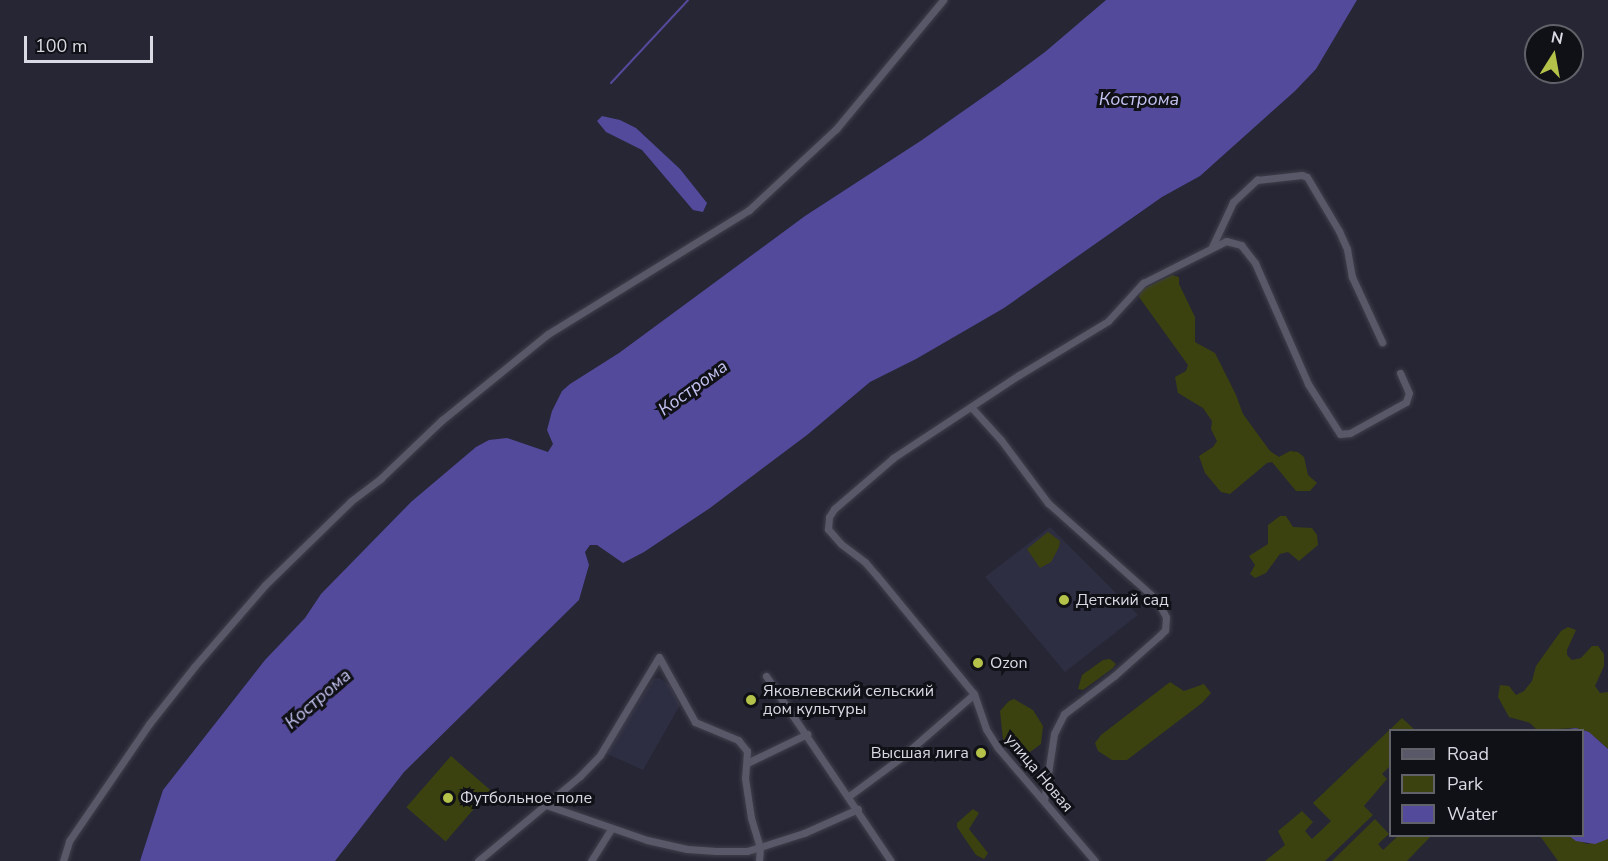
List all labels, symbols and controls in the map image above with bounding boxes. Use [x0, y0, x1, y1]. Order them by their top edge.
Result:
scale bar [27, 24, 156, 62]
north arrow [1524, 24, 1584, 84]
text: N [1549, 26, 1565, 50]
text: 100 m [35, 34, 87, 58]
water label: Кострома [1099, 88, 1179, 110]
water label: Кострома [654, 356, 732, 420]
place label: Детский сад [1076, 590, 1169, 610]
marker: Детский сад [1057, 593, 1071, 607]
place label: Ozon [990, 653, 1028, 673]
marker: Ozon [971, 656, 985, 670]
water label: Кострома [281, 664, 355, 734]
place label: Яковлевский сельский дом культуры [763, 681, 934, 719]
marker: Яковлевский сельский дом культуры [744, 693, 758, 707]
legend [1389, 729, 1584, 837]
street label: улица Новая [1001, 730, 1077, 816]
text: Road [1447, 742, 1489, 766]
place label: Высшая лига [871, 743, 969, 763]
marker: Высшая лига [974, 746, 988, 760]
text: Park [1447, 772, 1483, 796]
place label: Футбольное поле [460, 788, 592, 808]
marker: Футбольное поле [441, 791, 455, 805]
text: Water [1447, 802, 1498, 826]

